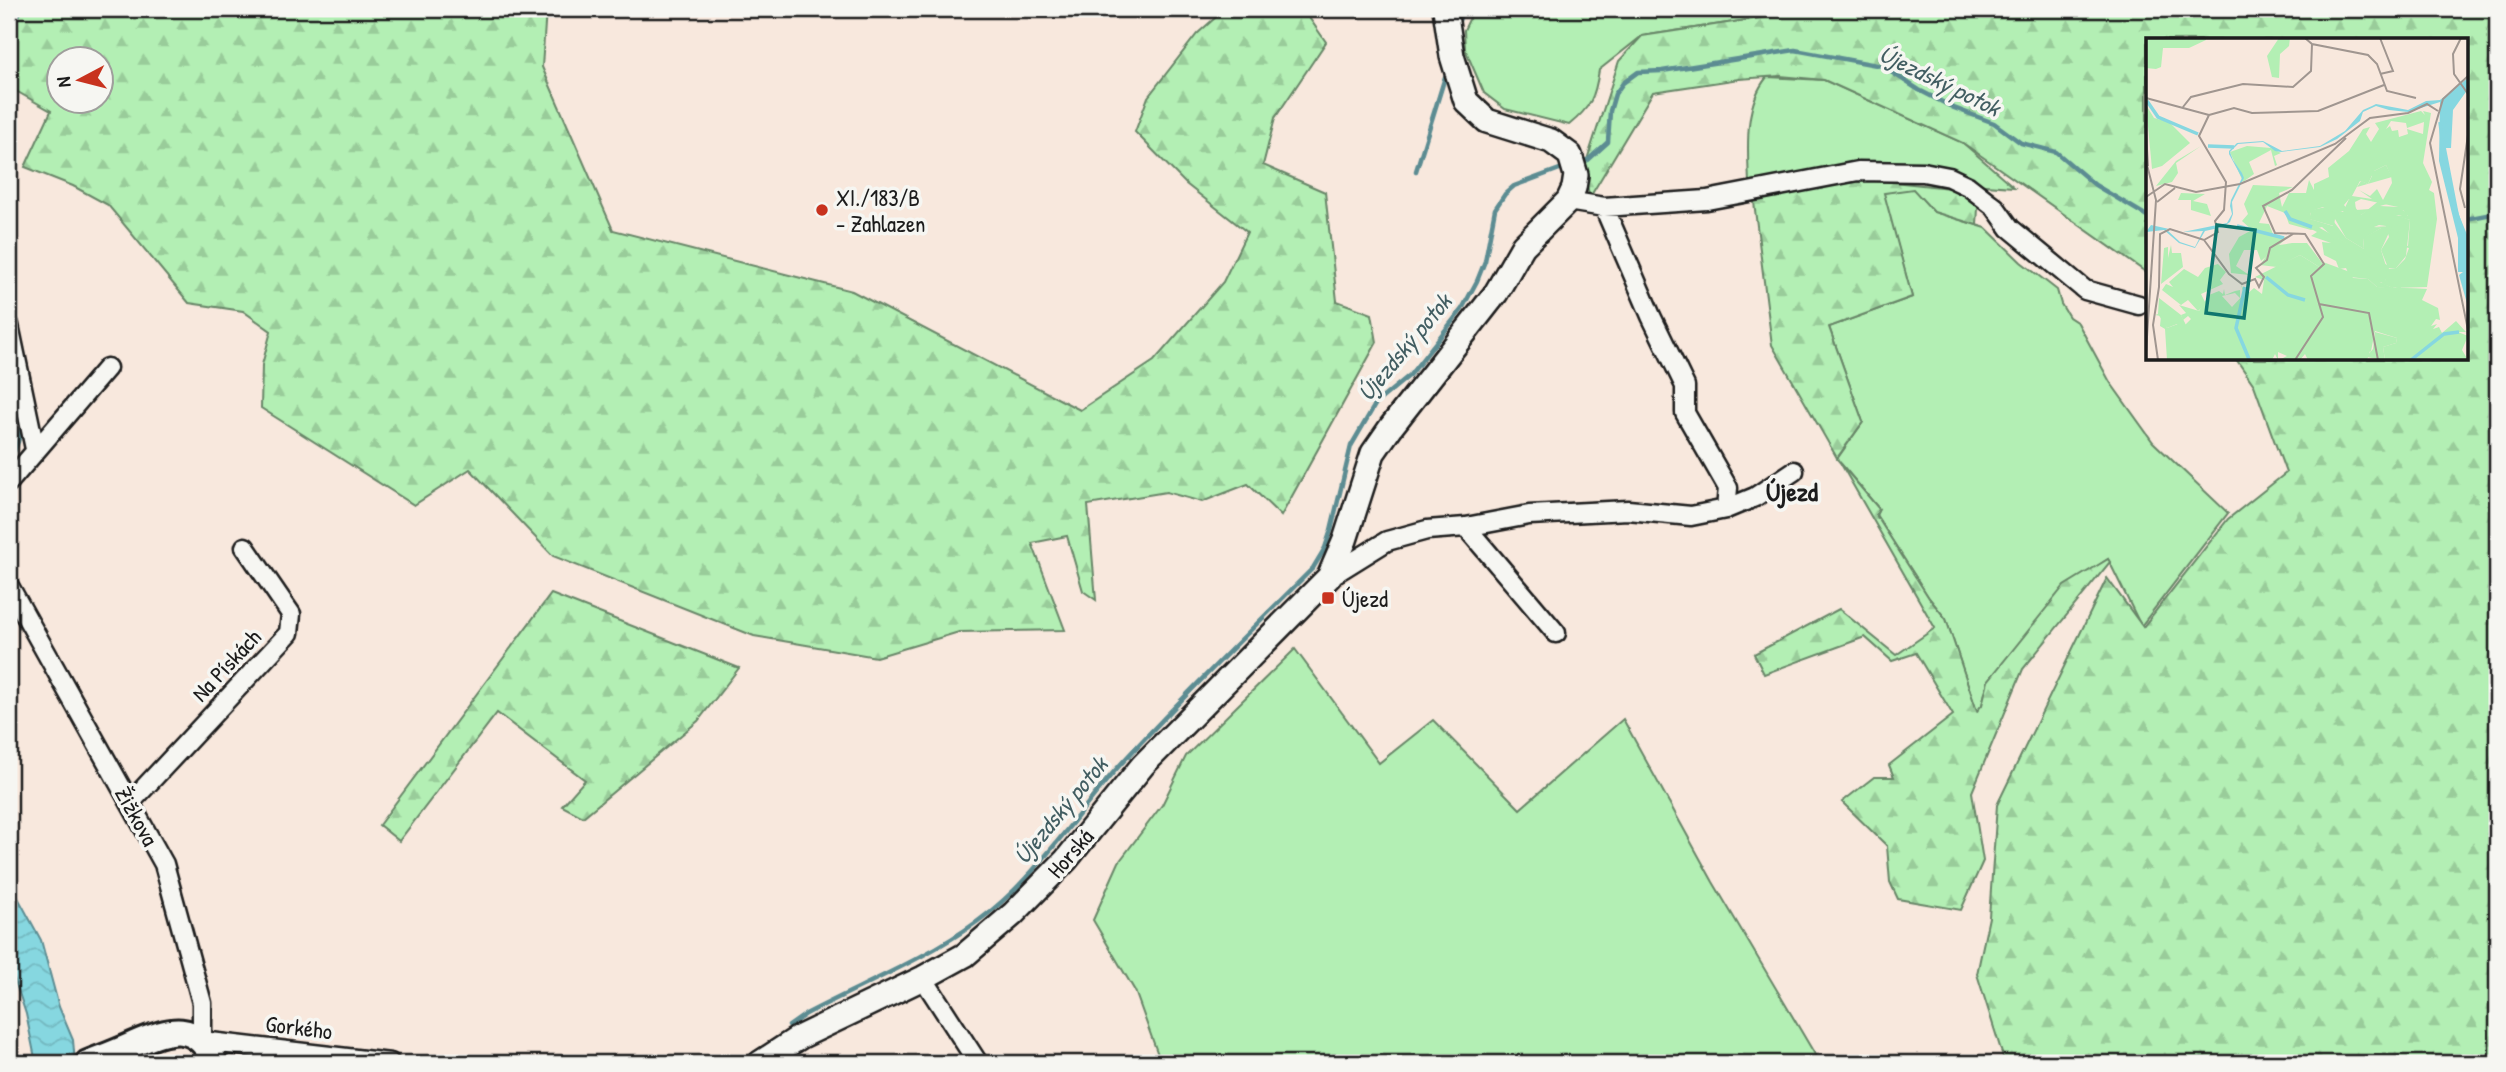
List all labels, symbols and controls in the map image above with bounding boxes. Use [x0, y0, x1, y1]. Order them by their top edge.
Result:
water label: Újezdský potok [1874, 37, 2008, 125]
inset map [2146, 38, 2468, 360]
north arrow [46, 46, 116, 116]
text: N [50, 75, 77, 89]
place label: XI./183/B - Zahlazen [836, 182, 925, 239]
marker: XI./183/B - Zahlazen [814, 202, 830, 218]
water label: Újezdský potok [1350, 285, 1460, 408]
district label: Újezd [1766, 474, 1819, 509]
place label: Újezd [1342, 583, 1388, 614]
marker: Újezd [1320, 590, 1336, 606]
street label: Na Pískách [184, 622, 268, 708]
water label: Újezdský potok [1006, 748, 1116, 871]
street label: Žižkova [108, 781, 166, 851]
street label: Horská [1040, 822, 1100, 884]
street label: Gorkého [264, 1008, 334, 1046]

